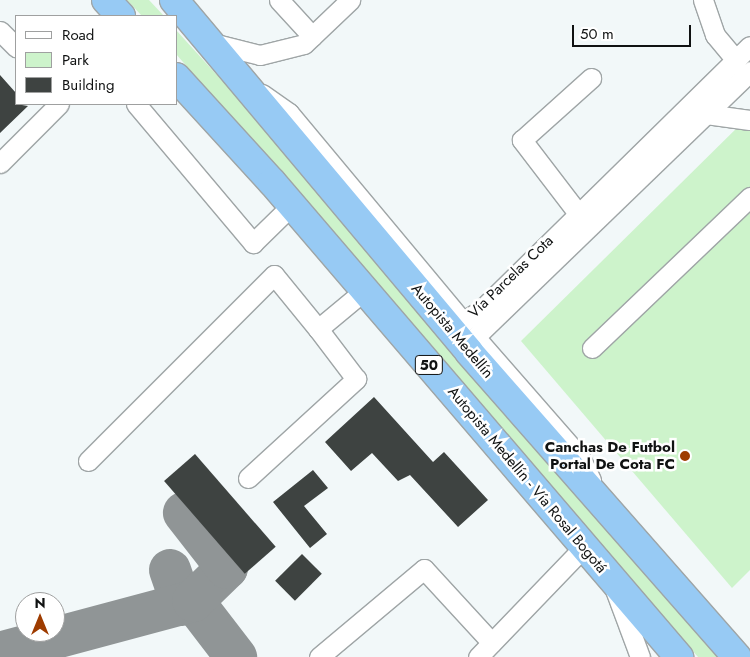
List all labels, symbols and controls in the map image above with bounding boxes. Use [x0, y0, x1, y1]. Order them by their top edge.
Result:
legend [15, 15, 178, 105]
scale bar [575, 15, 694, 47]
text: 50 m [580, 23, 614, 45]
text: Road [62, 24, 94, 46]
text: Park [62, 49, 89, 71]
text: Building [62, 74, 114, 96]
street label: Vía Parcelas Cota [465, 232, 557, 322]
street label: Autopista Medellín [407, 280, 497, 382]
road number: 50 [414, 354, 444, 376]
street label: Autopista Medellín - Vía Rosal Bogotá [444, 383, 610, 577]
place label: Canchas De Futbol Portal De Cota FC [545, 438, 675, 473]
marker: Canchas De Futbol Portal De Cota FC [679, 450, 691, 462]
north arrow [15, 592, 65, 642]
text: N [34, 593, 46, 613]

